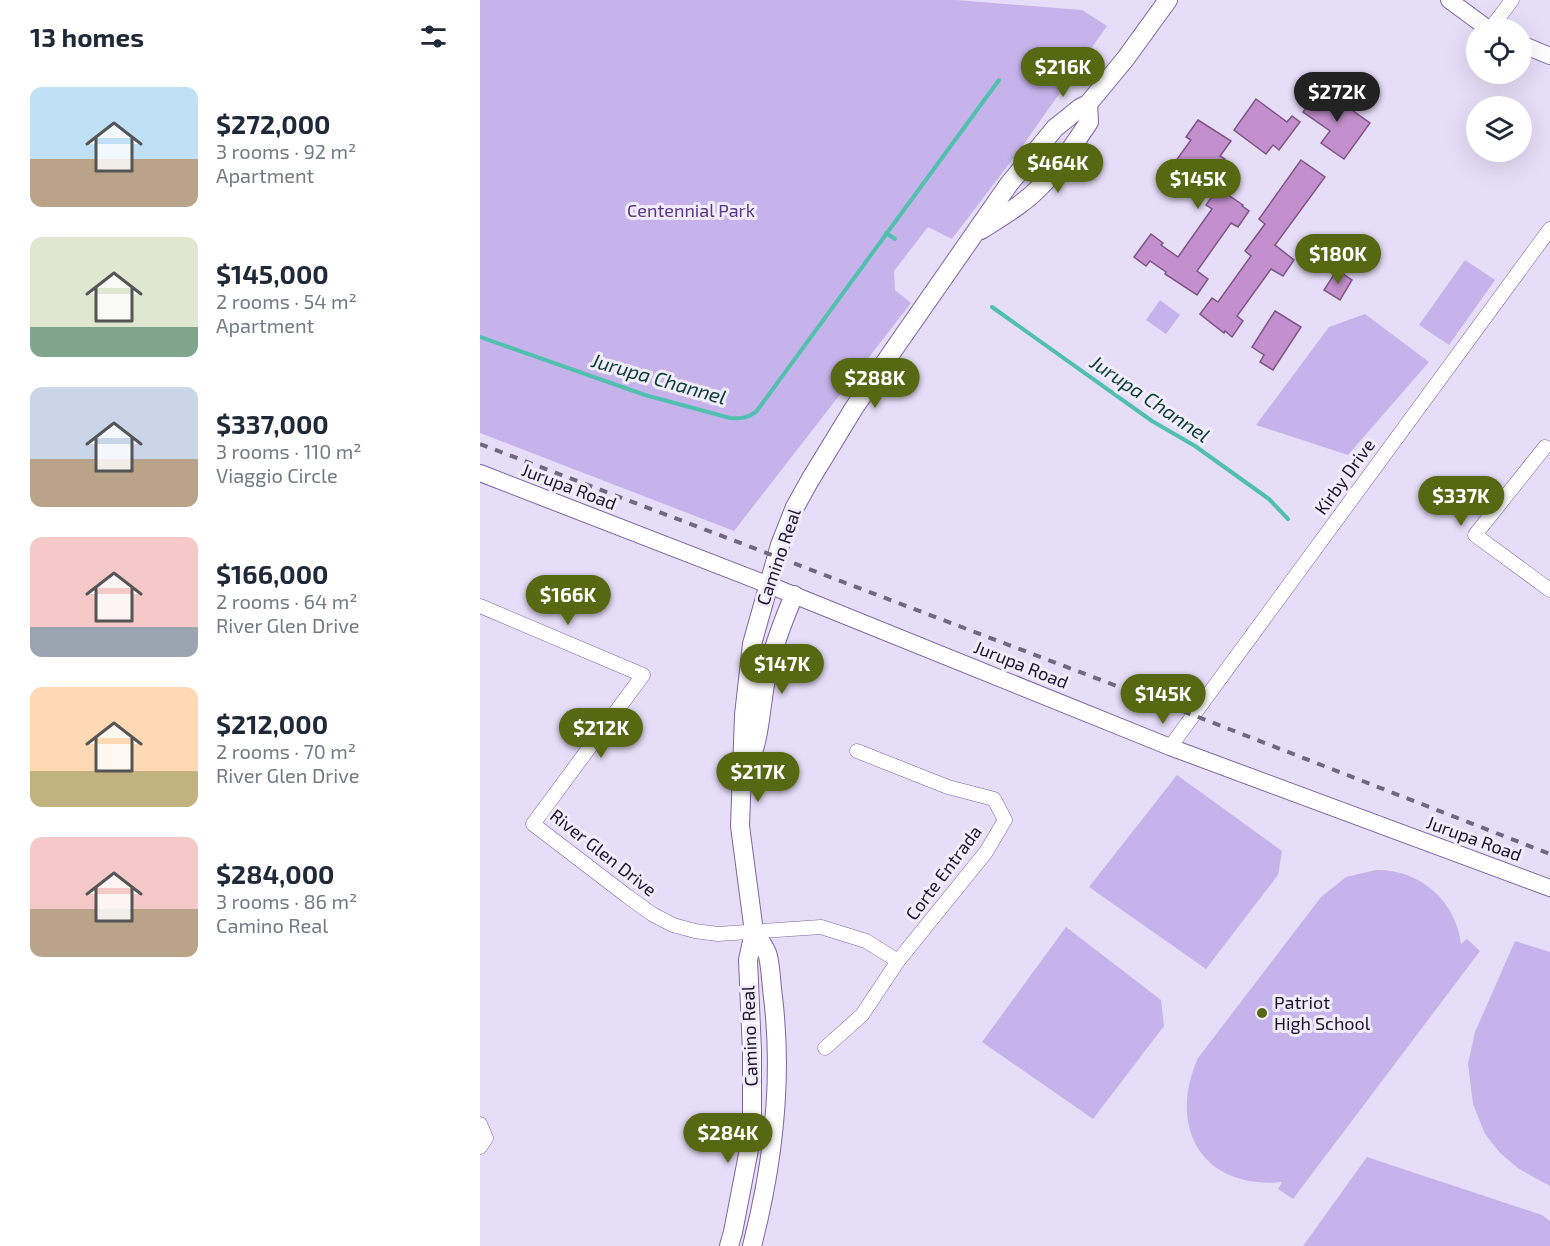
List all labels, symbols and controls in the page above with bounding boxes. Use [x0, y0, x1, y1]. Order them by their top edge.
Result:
map controls [1466, 18, 1532, 162]
button: locate [1466, 18, 1532, 84]
icon: filters [417, 20, 450, 53]
text: 13 homes [30, 21, 144, 52]
pin: $216K [1021, 47, 1105, 98]
text: $216K [1035, 54, 1091, 78]
pin: $272K [1295, 72, 1379, 123]
text: $272K [1308, 79, 1366, 103]
button: layers [1466, 96, 1532, 162]
text: $272,000 [216, 108, 331, 139]
icon: home [78, 111, 150, 183]
text: 3 rooms · 92 m² [216, 139, 356, 163]
pin: $464K [1016, 143, 1100, 194]
text: $464K [1027, 150, 1089, 174]
pin: $145K [1156, 159, 1240, 210]
text: Apartment [216, 163, 314, 187]
text: $145K [1170, 166, 1226, 190]
park label: Centennial Park [627, 199, 755, 221]
pin: $180K [1296, 234, 1380, 285]
text: $180K [1309, 241, 1367, 265]
text: $145,000 [216, 258, 329, 289]
icon: home [78, 261, 150, 333]
text: 2 rooms · 54 m² [216, 289, 357, 313]
text: Apartment [216, 313, 314, 337]
water label: Jurupa Channel [588, 347, 729, 409]
water label: Jurupa Channel [1085, 349, 1215, 447]
pin: $288K [833, 358, 917, 409]
text: $288K [845, 365, 905, 389]
text: $337,000 [216, 408, 329, 439]
icon: home [78, 411, 150, 483]
street label: Kirby Drive [1309, 434, 1379, 519]
text: 3 rooms · 110 m² [216, 439, 362, 463]
street label: Jurupa Road [519, 458, 620, 514]
text: Viaggio Circle [216, 463, 338, 487]
pin: $337K [1419, 476, 1503, 527]
text: $337K [1432, 483, 1490, 507]
street label: Camino Real [751, 505, 805, 608]
text: $166,000 [216, 558, 329, 589]
icon: home [78, 561, 150, 633]
pin: $166K [526, 575, 610, 626]
text: $166K [540, 582, 596, 606]
text: 2 rooms · 64 m² [216, 589, 358, 613]
text: River Glen Drive [216, 613, 359, 637]
street label: Jurupa Road [971, 635, 1072, 693]
pin: $147K [740, 644, 824, 695]
text: $147K [754, 651, 810, 675]
pin: $145K [1121, 674, 1205, 725]
text: $145K [1135, 681, 1191, 705]
text: $212,000 [216, 708, 328, 739]
pin: $212K [559, 708, 643, 759]
icon: home [78, 711, 150, 783]
text: $212K [573, 715, 629, 739]
text: 2 rooms · 70 m² [216, 739, 356, 763]
pin: $217K [716, 752, 800, 803]
text: $217K [730, 759, 786, 783]
text: River Glen Drive [216, 763, 359, 787]
street label: River Glen Drive [546, 804, 661, 901]
street label: Jurupa Road [1424, 811, 1525, 865]
street label: Corte Entrada [900, 821, 986, 924]
text: $284,000 [216, 858, 334, 889]
icon: home [78, 861, 150, 933]
text: 3 rooms · 86 m² [216, 889, 357, 913]
text: Camino Real [216, 913, 328, 937]
street label: Camino Real [736, 985, 762, 1087]
place label: Patriot High School [1274, 991, 1371, 1034]
marker: Patriot High School [1255, 1006, 1269, 1020]
pin: $284K [686, 1113, 770, 1164]
text: $284K [697, 1120, 759, 1144]

